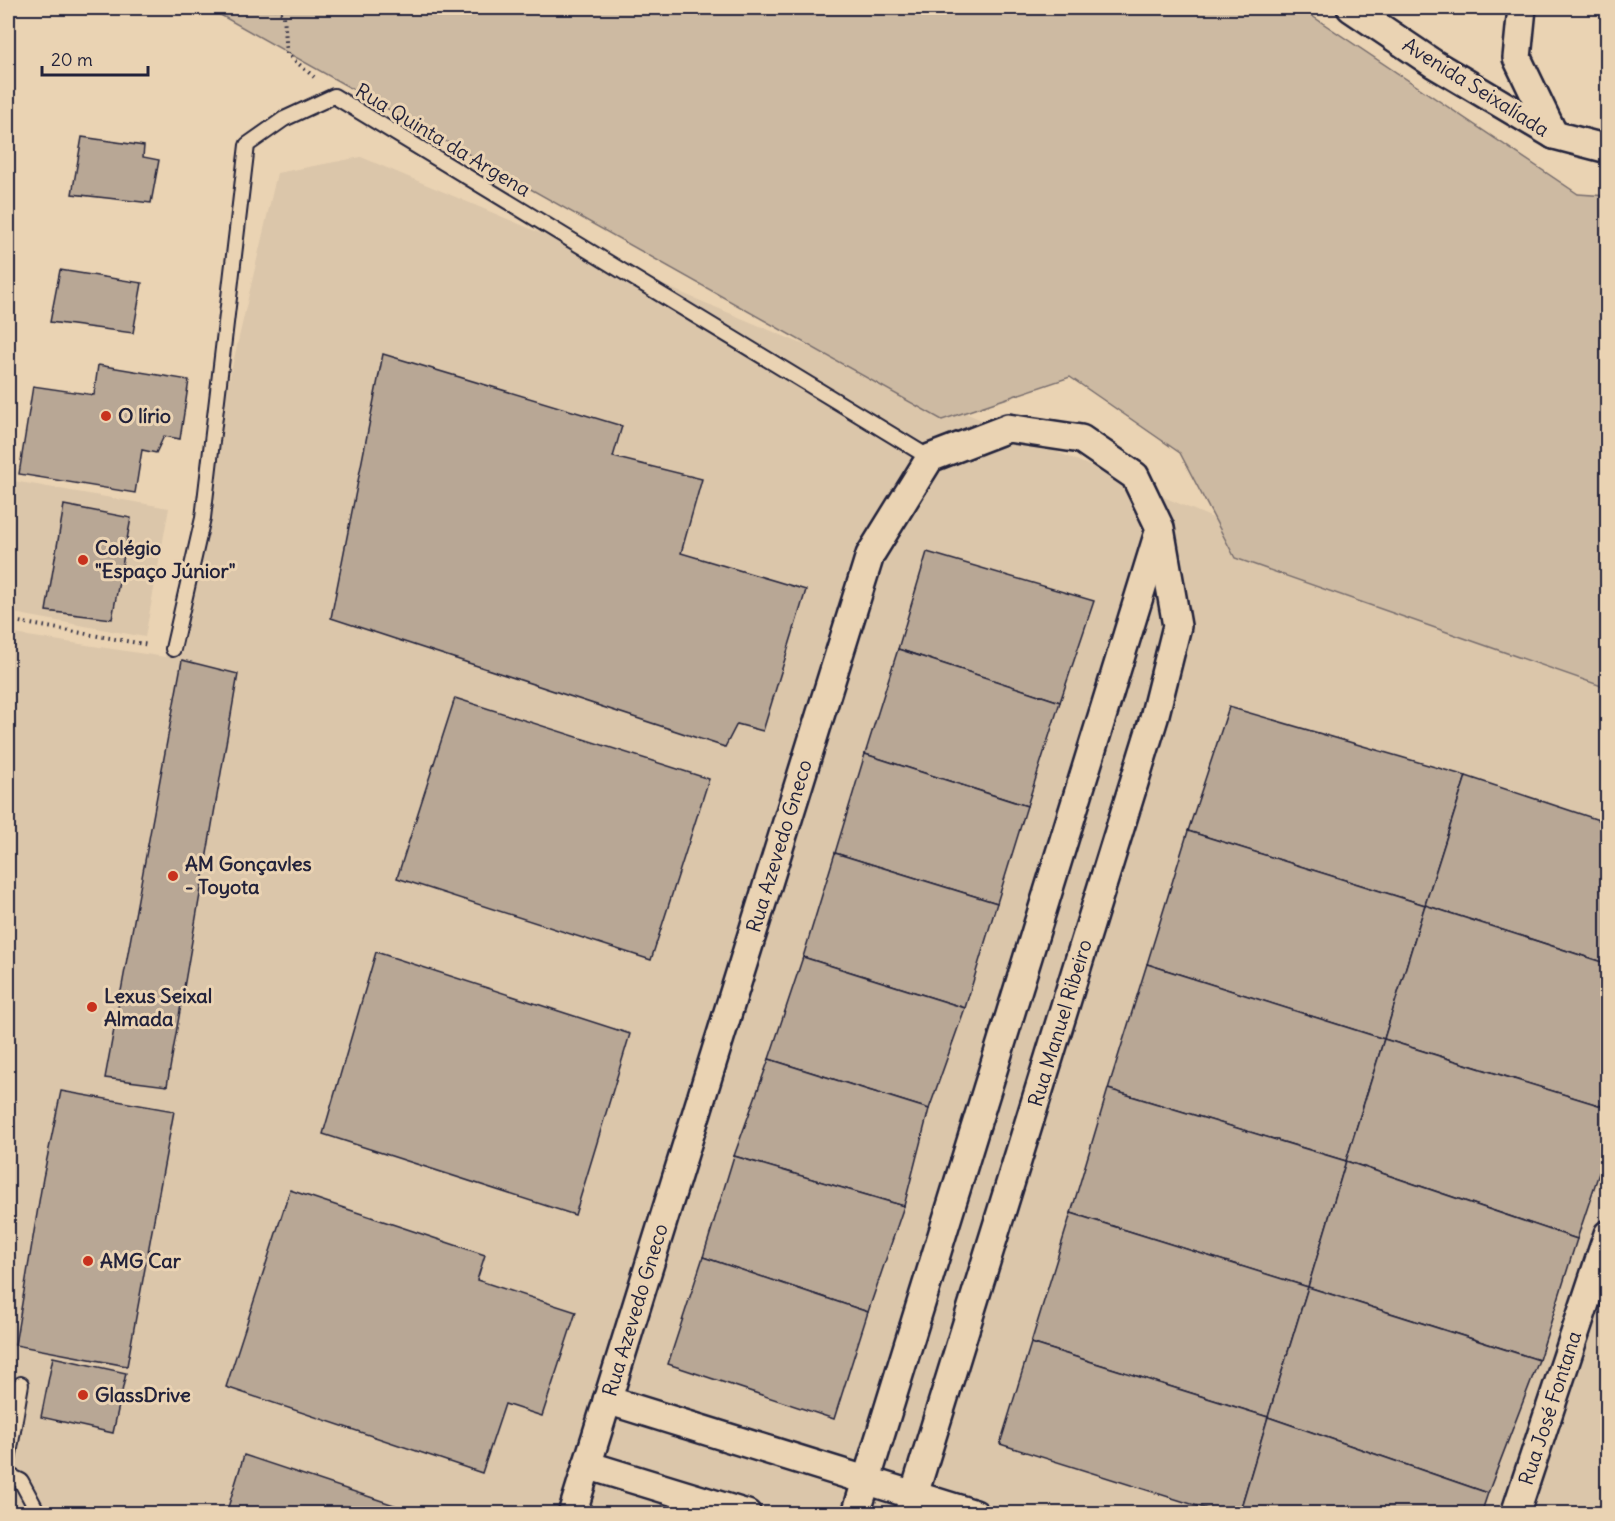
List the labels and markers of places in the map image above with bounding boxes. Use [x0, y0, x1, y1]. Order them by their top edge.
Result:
place label: O lírio [118, 403, 171, 428]
marker: O lírio [99, 409, 113, 423]
place label: Colégio "Espaço Júnior" [95, 535, 236, 583]
marker: Colégio "Espaço Júnior" [76, 553, 90, 567]
place label: AM Gonçavles - Toyota [185, 851, 312, 899]
marker: AM Gonçavles - Toyota [166, 869, 180, 883]
place label: Lexus Seixal Almada [104, 983, 212, 1031]
marker: Lexus Seixal Almada [85, 1000, 99, 1014]
place label: AMG Car [100, 1248, 182, 1273]
marker: AMG Car [81, 1254, 95, 1268]
place label: GlassDrive [95, 1382, 191, 1407]
marker: GlassDrive [76, 1388, 90, 1402]

